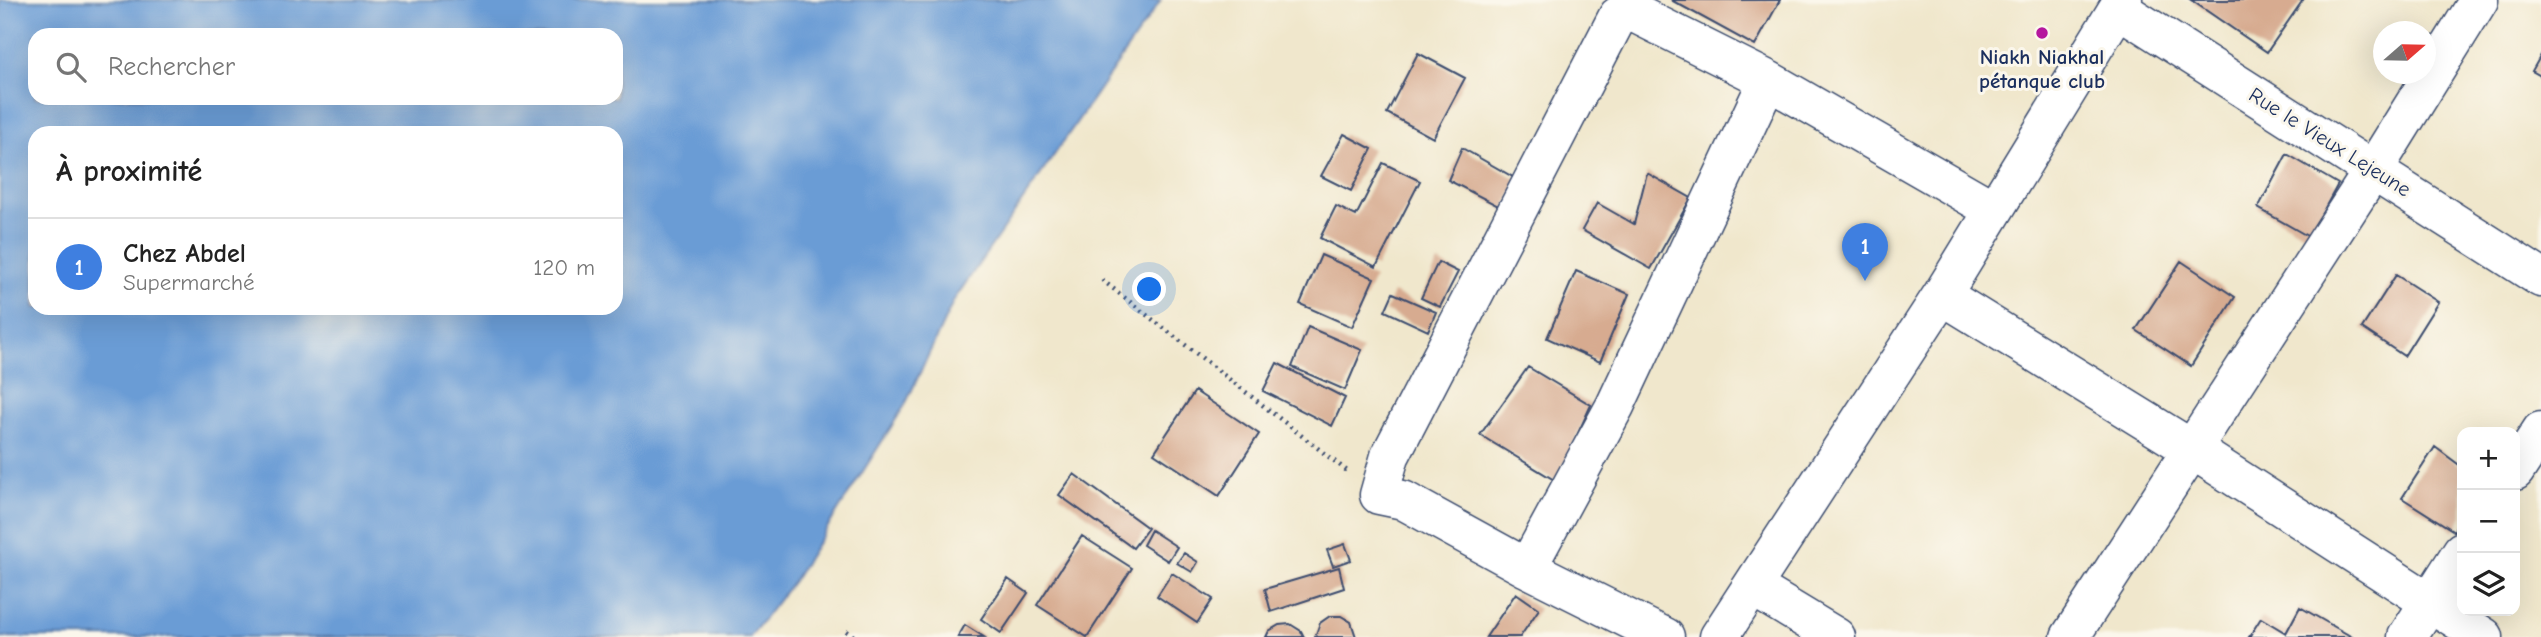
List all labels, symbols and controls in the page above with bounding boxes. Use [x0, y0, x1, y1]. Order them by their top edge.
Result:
north arrow [2373, 21, 2436, 84]
marker: Niakh Niakhal pétanque club [2034, 25, 2050, 41]
search box [28, 28, 623, 105]
place label: Niakh Niakhal pétanque club [1979, 45, 2105, 93]
icon: search [52, 48, 90, 86]
text: Rechercher [108, 52, 235, 82]
street label: Rue le Vieux Lejeune [2245, 82, 2415, 202]
text: À proximité [56, 154, 202, 189]
pin: 1 [1842, 223, 1888, 281]
text: Chez Abdel [123, 239, 246, 269]
text: 1 [74, 254, 84, 281]
text: 120 m [533, 254, 595, 281]
text: Supermarché [123, 269, 255, 296]
your location [1132, 272, 1166, 306]
map controls [2457, 427, 2520, 616]
button: + [2457, 427, 2520, 490]
button: − [2457, 490, 2520, 553]
button: layers [2457, 553, 2520, 616]

